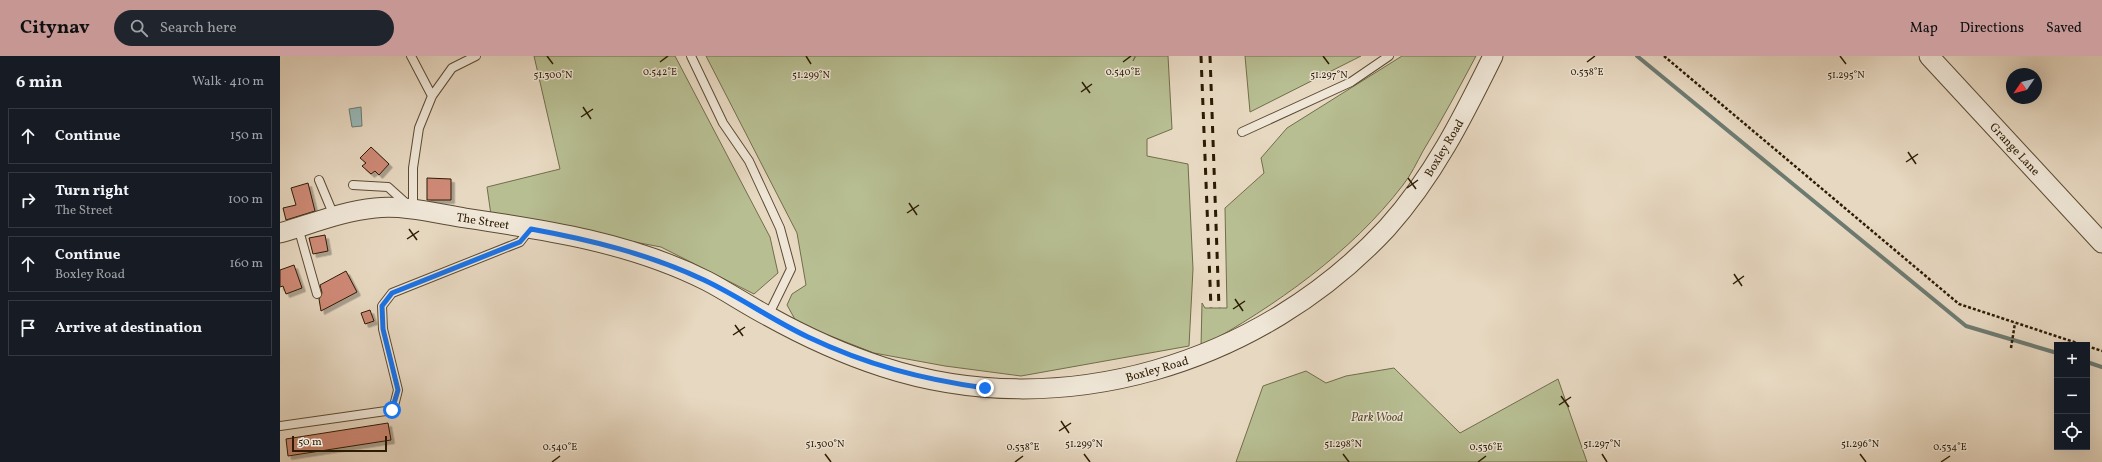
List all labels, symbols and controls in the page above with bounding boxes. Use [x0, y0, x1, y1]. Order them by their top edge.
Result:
search box [114, 10, 394, 46]
text: Citynav [20, 15, 90, 41]
icon: search [128, 17, 150, 39]
text: Search here [160, 18, 237, 39]
text: Map [1910, 19, 1938, 38]
text: Directions [1960, 19, 2024, 38]
text: Saved [2046, 19, 2082, 38]
text: 0.542°E [643, 65, 677, 79]
text: 0.540°E [1106, 65, 1140, 79]
text: 0.538°E [1571, 65, 1603, 79]
text: 51.300°N [534, 68, 573, 82]
text: 51.299°N [792, 68, 830, 82]
text: 51.297°N [1310, 68, 1348, 82]
text: 51.295°N [1827, 68, 1865, 82]
north arrow [2006, 68, 2042, 104]
text: 6 min [16, 71, 62, 94]
text: Walk · 410 m [192, 73, 264, 91]
street label: Boxley Road [1421, 116, 1468, 180]
street label: Grange Lane [1986, 120, 2043, 180]
icon: ahead [17, 125, 39, 147]
text: Continue [55, 126, 120, 147]
text: 150 m [230, 127, 263, 145]
text: Turn right [55, 181, 129, 202]
icon: right [17, 189, 39, 211]
text: 100 m [228, 191, 263, 209]
text: The Street [55, 202, 113, 220]
street label: The Street [455, 210, 511, 234]
text: Continue [55, 245, 120, 266]
icon: ahead [17, 253, 39, 275]
text: 160 m [229, 255, 263, 273]
text: Boxley Road [55, 266, 125, 284]
icon: arrive [17, 317, 39, 339]
text: Arrive at destination [55, 318, 202, 339]
map controls [2054, 342, 2090, 450]
button: + [2054, 342, 2090, 378]
street label: Boxley Road [1124, 353, 1191, 387]
button: − [2054, 378, 2090, 414]
route end [976, 379, 994, 397]
route start [383, 401, 401, 419]
park label: Park Wood [1351, 410, 1403, 426]
button: locate [2054, 414, 2090, 450]
scale bar [292, 434, 387, 453]
text: 50 m [298, 435, 322, 450]
text: 51.300°N [806, 437, 845, 451]
text: 51.299°N [1065, 437, 1103, 451]
text: 51.298°N [1324, 437, 1362, 451]
text: 51.297°N [1583, 437, 1621, 451]
text: 51.296°N [1841, 437, 1880, 451]
text: 0.540°E [543, 440, 577, 454]
text: 0.538°E [1007, 440, 1039, 454]
text: 0.536°E [1470, 440, 1502, 454]
text: 0.534°E [1933, 440, 1967, 454]

